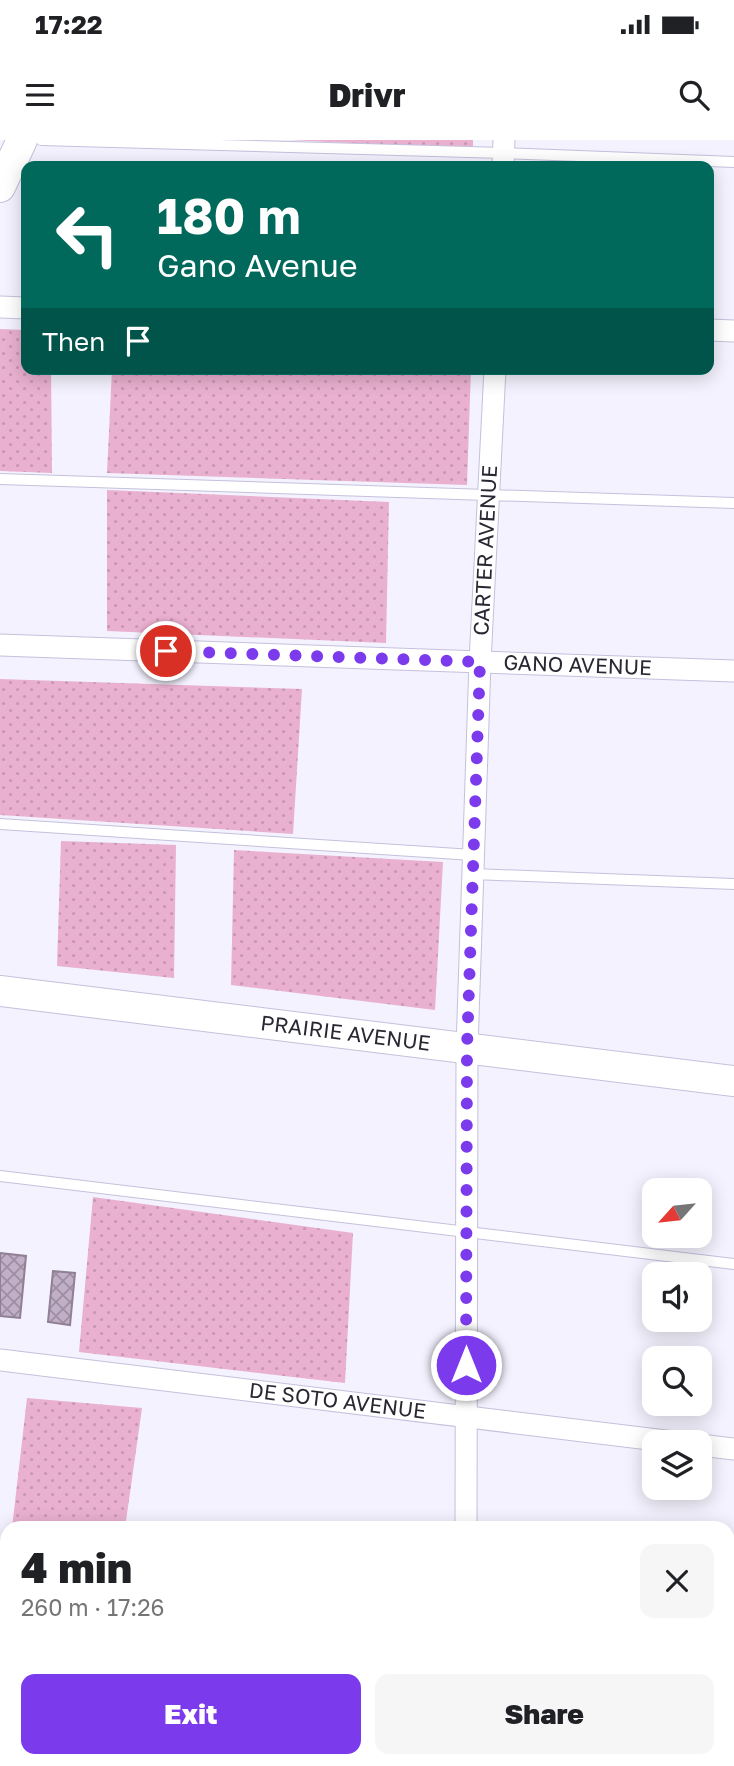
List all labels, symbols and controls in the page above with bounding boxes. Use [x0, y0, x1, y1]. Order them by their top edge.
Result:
text: 17:22 [35, 9, 103, 40]
icon: menu [21, 76, 59, 114]
text: Drivr [328, 76, 406, 114]
icon: search [675, 76, 713, 114]
text: 180 m [157, 186, 301, 245]
icon: left [42, 189, 133, 280]
text: Gano Avenue [157, 246, 357, 284]
icon: arrive [119, 322, 157, 360]
text: Then [42, 326, 105, 357]
street label: CARTER AVENUE [467, 464, 502, 636]
pin [136, 621, 196, 681]
icon: arrive [147, 632, 185, 670]
street label: GANO AVENUE [503, 649, 652, 680]
street label: PRAIRIE AVENUE [259, 1009, 432, 1056]
north arrow [642, 1178, 712, 1248]
map controls [642, 1178, 712, 1500]
button: sound [642, 1262, 712, 1332]
position arrow [429, 1328, 503, 1402]
button: search [642, 1346, 712, 1416]
street label: DE SOTO AVENUE [248, 1376, 428, 1424]
button: layers [642, 1430, 712, 1500]
text: 4 min [21, 1542, 132, 1592]
button: close [640, 1544, 714, 1618]
text: 260 m · 17:26 [21, 1593, 165, 1621]
button: Exit [21, 1674, 361, 1754]
button: Share [375, 1674, 714, 1754]

